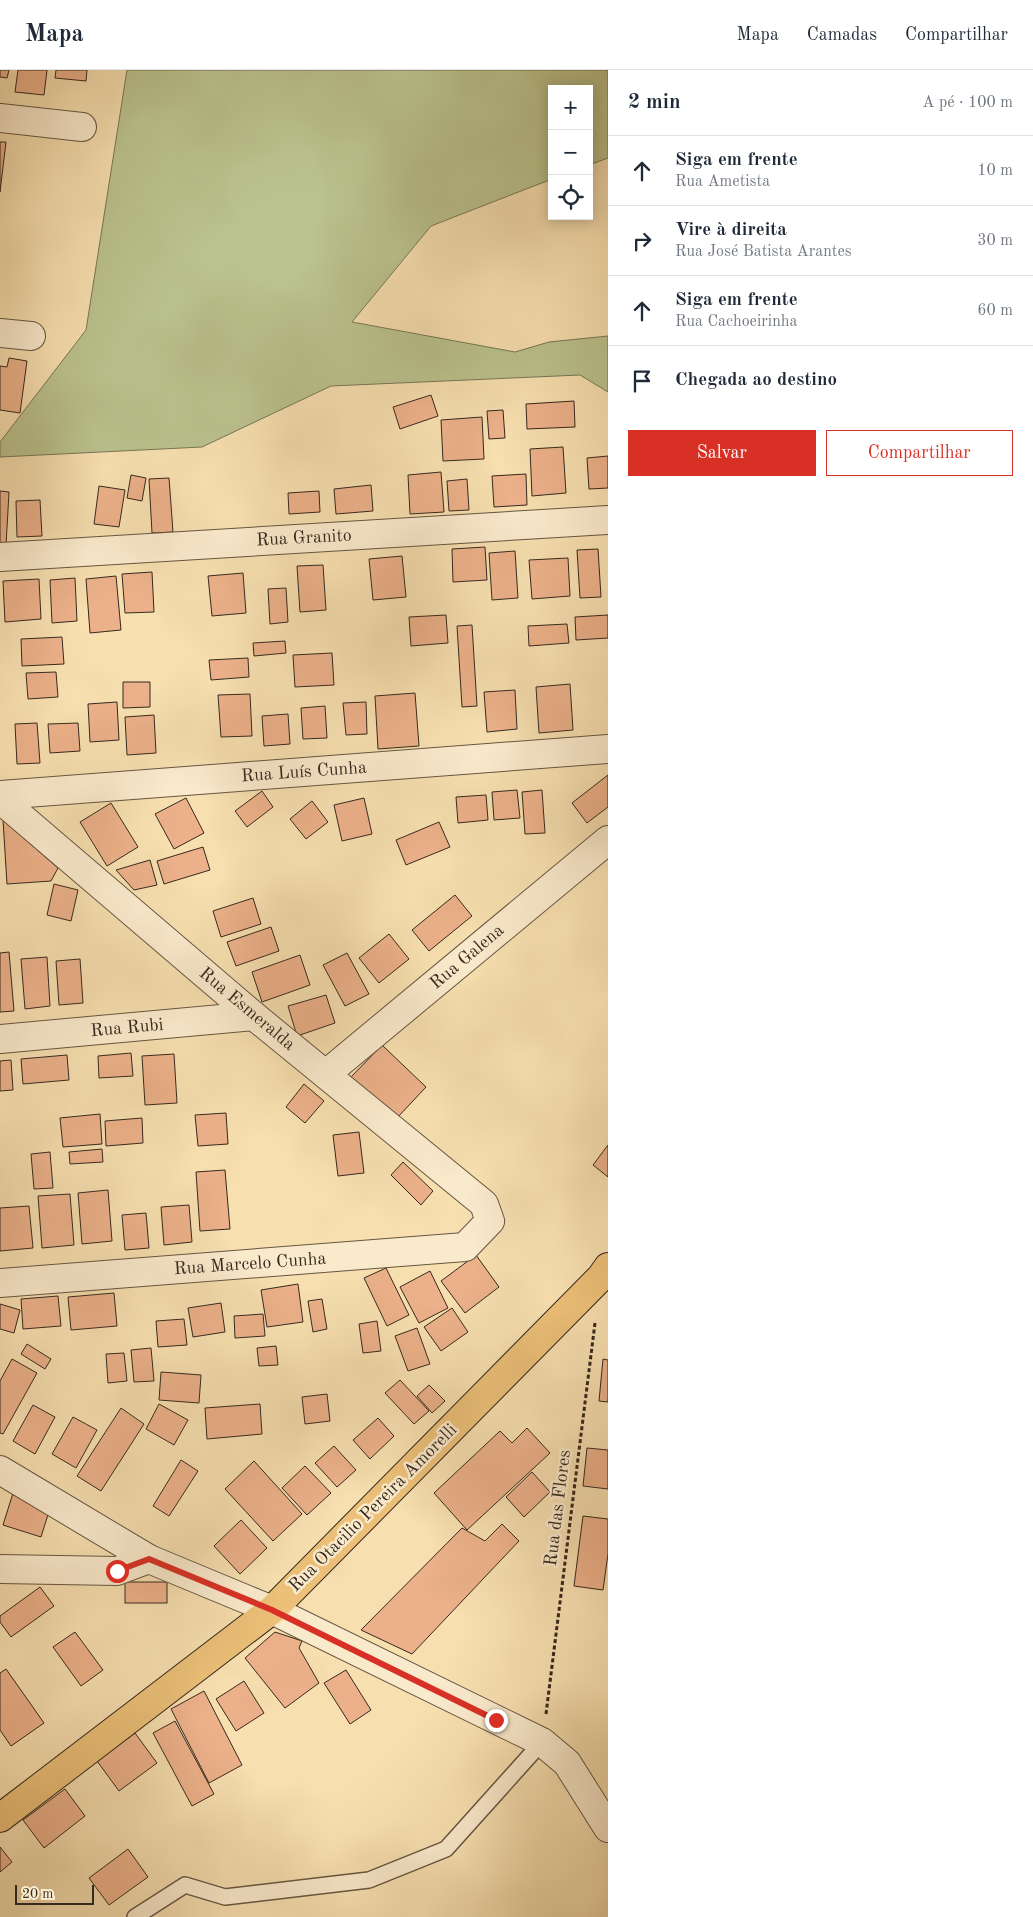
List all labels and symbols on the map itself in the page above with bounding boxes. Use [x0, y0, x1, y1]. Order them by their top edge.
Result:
street label: Rua Granito [256, 527, 352, 549]
street label: Rua Luís Cunha [241, 759, 368, 785]
street label: Rua Galena [427, 921, 507, 993]
street label: Rua Esmeralda [196, 964, 298, 1054]
street label: Rua Rubi [90, 1016, 164, 1040]
street label: Rua Marcelo Cunha [173, 1250, 327, 1278]
street label: Rua Otacilio Pereira Amorelli [286, 1420, 461, 1595]
street label: Rua das Flores [542, 1449, 574, 1567]
route start [106, 1560, 129, 1583]
route end [485, 1709, 508, 1732]
scale bar [15, 1882, 94, 1905]

